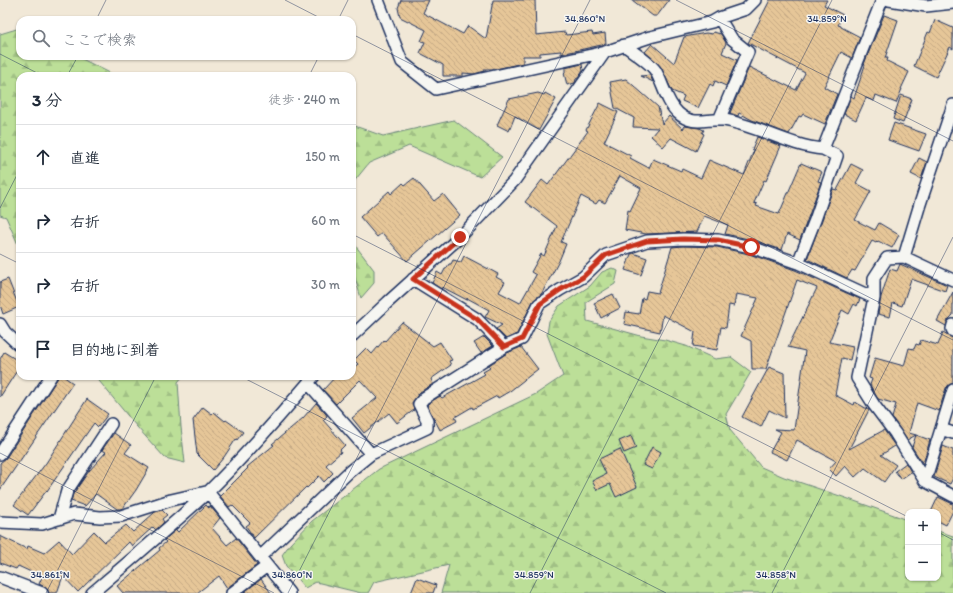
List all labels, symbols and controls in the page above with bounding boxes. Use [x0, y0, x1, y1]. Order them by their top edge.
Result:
text: 34.860°N [565, 12, 606, 25]
text: 34.859°N [807, 12, 847, 25]
search box [16, 16, 356, 60]
icon: search [30, 27, 52, 49]
text: ここで検索 [62, 31, 137, 49]
text: 3 分 [32, 90, 62, 110]
text: 徒歩 · 240 m [269, 92, 340, 107]
icon: ahead [32, 146, 54, 168]
text: 直進 [70, 149, 100, 167]
text: 150 m [305, 149, 340, 164]
icon: right [32, 210, 54, 232]
text: 右折 [70, 213, 100, 231]
text: 60 m [311, 213, 340, 228]
route end [451, 228, 469, 246]
route start [742, 238, 760, 256]
icon: right [32, 274, 54, 296]
text: 右折 [70, 277, 100, 295]
text: 30 m [311, 277, 340, 292]
icon: arrive [32, 338, 54, 360]
text: 目的地に到着 [70, 341, 160, 359]
map controls [905, 509, 941, 581]
button: + [905, 509, 941, 545]
button: − [905, 545, 941, 581]
text: 34.861°N [30, 568, 70, 581]
text: 34.860°N [272, 568, 313, 581]
text: 34.859°N [514, 568, 554, 581]
text: 34.858°N [756, 568, 796, 581]

